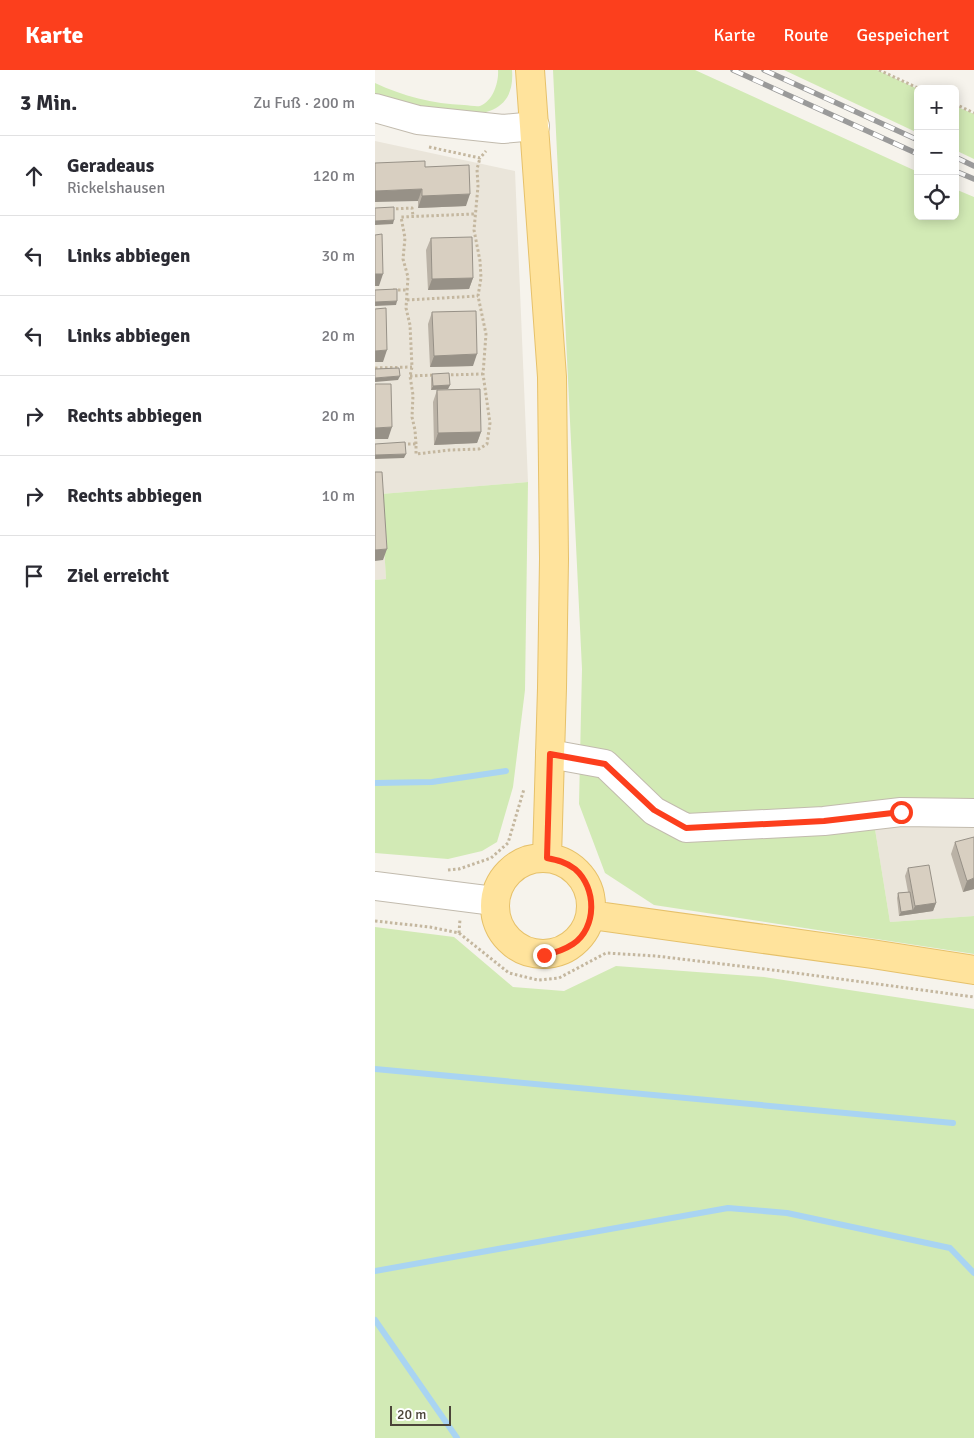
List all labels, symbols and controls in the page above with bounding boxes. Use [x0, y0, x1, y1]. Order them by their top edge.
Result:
text: Karte [25, 20, 83, 50]
text: Karte [714, 24, 756, 46]
text: Route [784, 24, 829, 46]
text: Gespeichert [857, 24, 949, 46]
map controls [914, 85, 959, 220]
button: + [914, 85, 959, 130]
text: 3 Min. [20, 90, 77, 116]
text: Zu Fuß · 200 m [253, 93, 355, 113]
button: − [914, 130, 959, 175]
text: Geradeaus [67, 154, 154, 178]
icon: ahead [20, 162, 48, 190]
text: 120 m [313, 166, 355, 186]
button: locate [914, 175, 959, 220]
text: Rickelshausen [67, 178, 165, 198]
icon: left [20, 242, 48, 270]
text: Links abbiegen [67, 244, 190, 268]
text: 30 m [321, 246, 355, 266]
icon: left [20, 322, 48, 350]
text: Links abbiegen [67, 324, 190, 348]
text: 20 m [321, 326, 355, 346]
icon: right [20, 402, 48, 430]
text: Rechts abbiegen [67, 404, 202, 428]
text: 20 m [321, 406, 355, 426]
icon: right [20, 482, 48, 510]
text: Rechts abbiegen [67, 484, 202, 508]
text: 10 m [321, 486, 355, 506]
icon: arrive [20, 562, 48, 590]
text: Ziel erreicht [67, 564, 169, 588]
route start [890, 801, 913, 824]
route end [533, 944, 556, 967]
scale bar [390, 1403, 451, 1426]
text: 20 m [397, 1406, 426, 1423]

